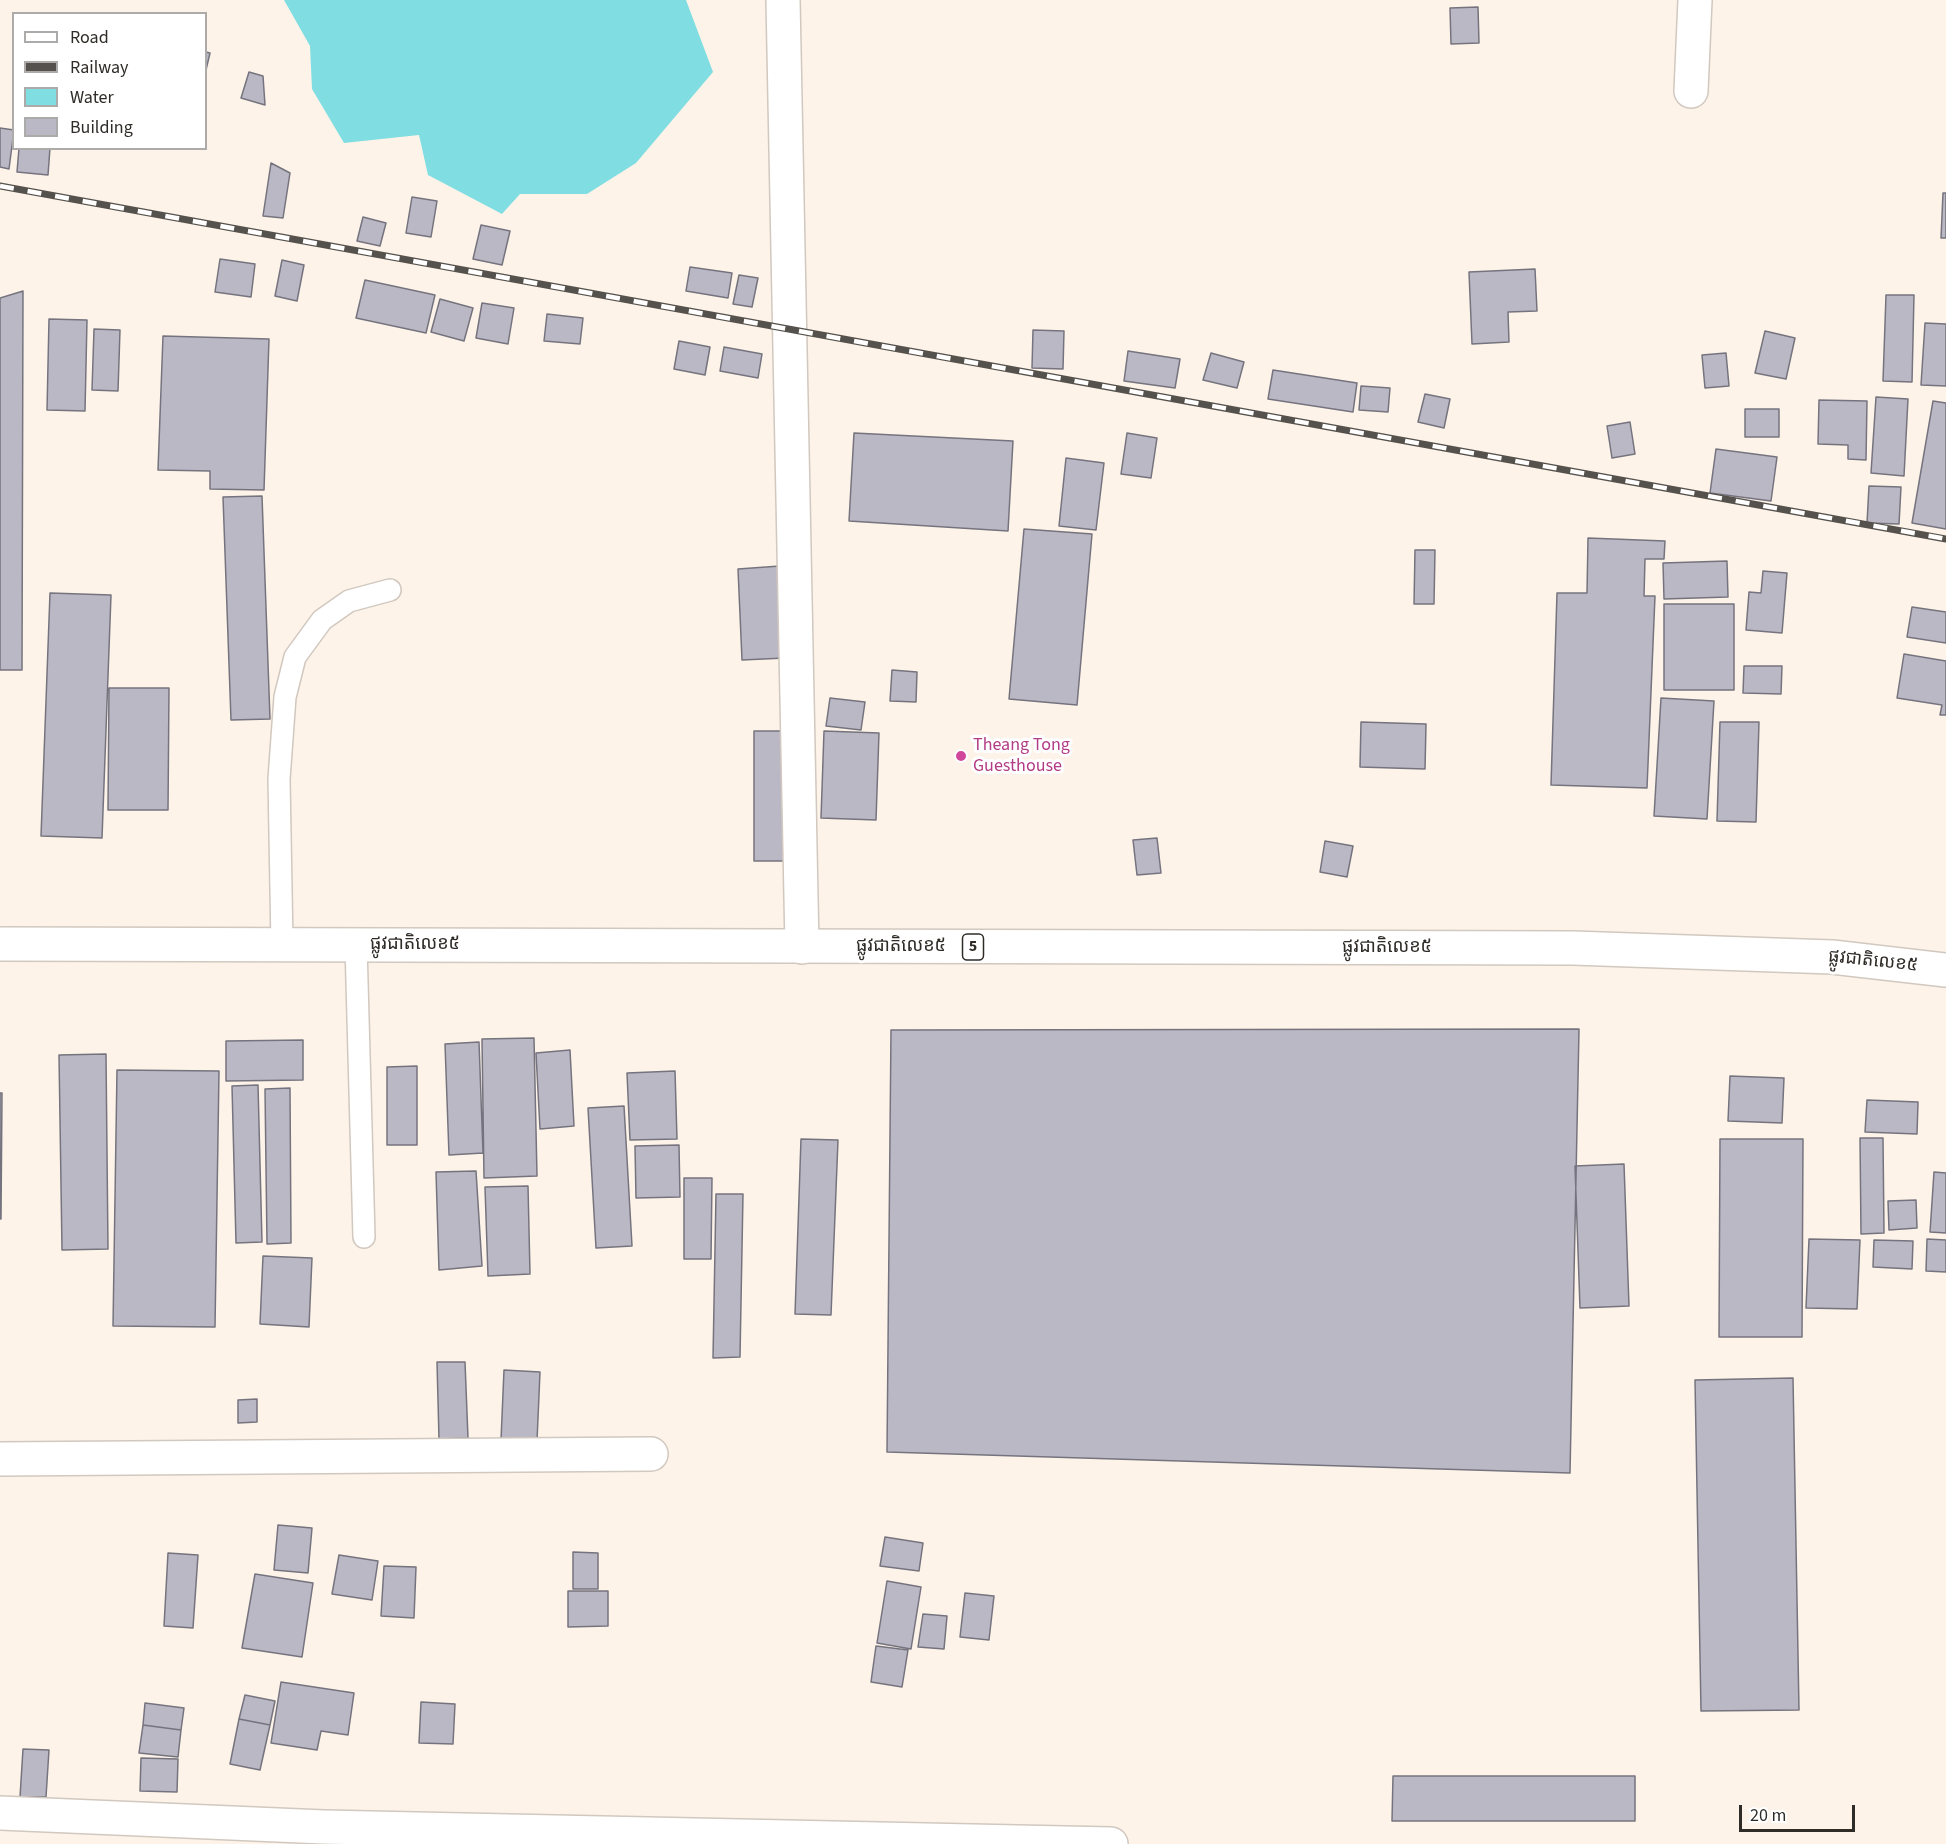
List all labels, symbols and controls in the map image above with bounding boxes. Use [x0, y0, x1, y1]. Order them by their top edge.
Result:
legend [12, 12, 207, 150]
text: Road [70, 25, 109, 50]
text: Railway [70, 55, 129, 80]
text: Water [70, 85, 114, 110]
text: Building [70, 115, 133, 140]
place label: Theang Tong Guesthouse [973, 735, 1070, 777]
marker: Theang Tong Guesthouse [954, 749, 968, 763]
street label: ផ្លូវជាតិលេខ៥ [370, 934, 460, 956]
road number: 5 [962, 934, 984, 960]
street label: ផ្លូវជាតិលេខ៥ [856, 936, 946, 958]
street label: ផ្លូវជាតិលេខ៥ [1342, 937, 1432, 959]
street label: ផ្លូវជាតិលេខ៥ [1827, 947, 1919, 977]
scale bar [1742, 1793, 1858, 1831]
text: 20 m [1750, 1803, 1786, 1828]

